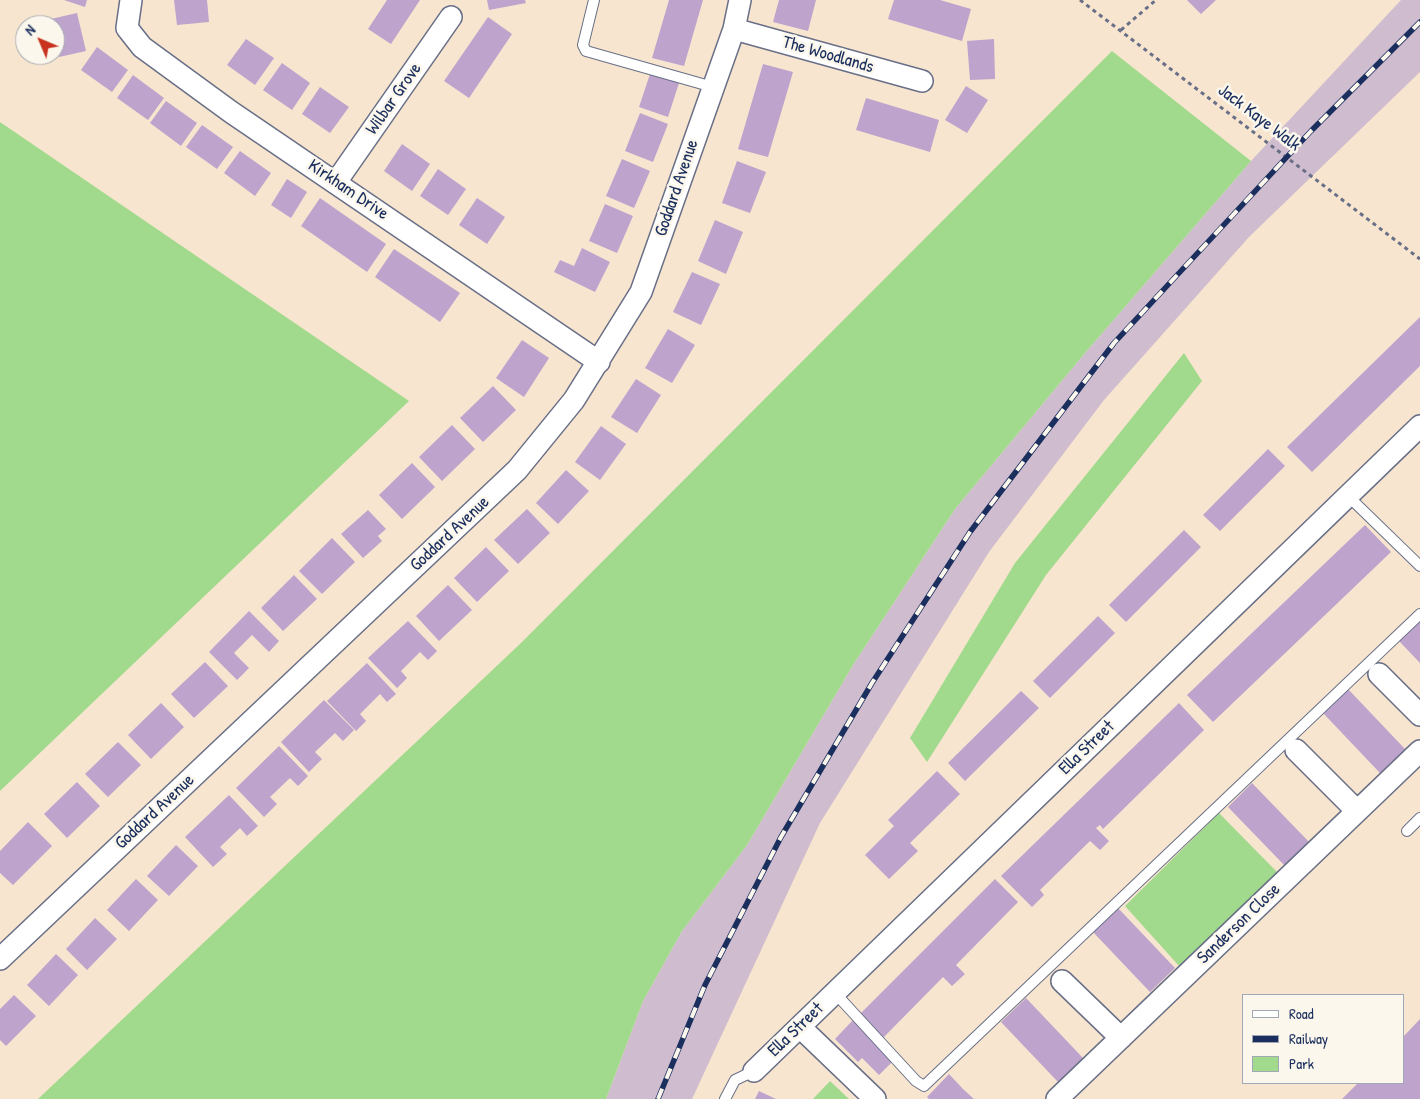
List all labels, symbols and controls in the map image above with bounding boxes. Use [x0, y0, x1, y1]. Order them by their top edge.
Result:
north arrow [15, 15, 65, 65]
text: N [20, 20, 39, 39]
street label: The Woodlands [780, 32, 876, 78]
street label: Wilbar Grove [361, 59, 427, 139]
street label: Jack Kaye Walk [1213, 80, 1305, 156]
street label: Goddard Avenue [650, 137, 704, 239]
street label: Kirkham Drive [304, 155, 392, 225]
street label: Goddard Avenue [406, 492, 494, 576]
street label: Ella Street [1055, 716, 1119, 780]
street label: Goddard Avenue [111, 770, 199, 854]
street label: Sanderson Close [1193, 879, 1285, 969]
legend [1242, 994, 1405, 1084]
street label: Ella Street [764, 998, 828, 1062]
text: Road [1289, 1003, 1314, 1024]
text: Railway [1289, 1028, 1328, 1049]
text: Park [1289, 1053, 1314, 1074]

